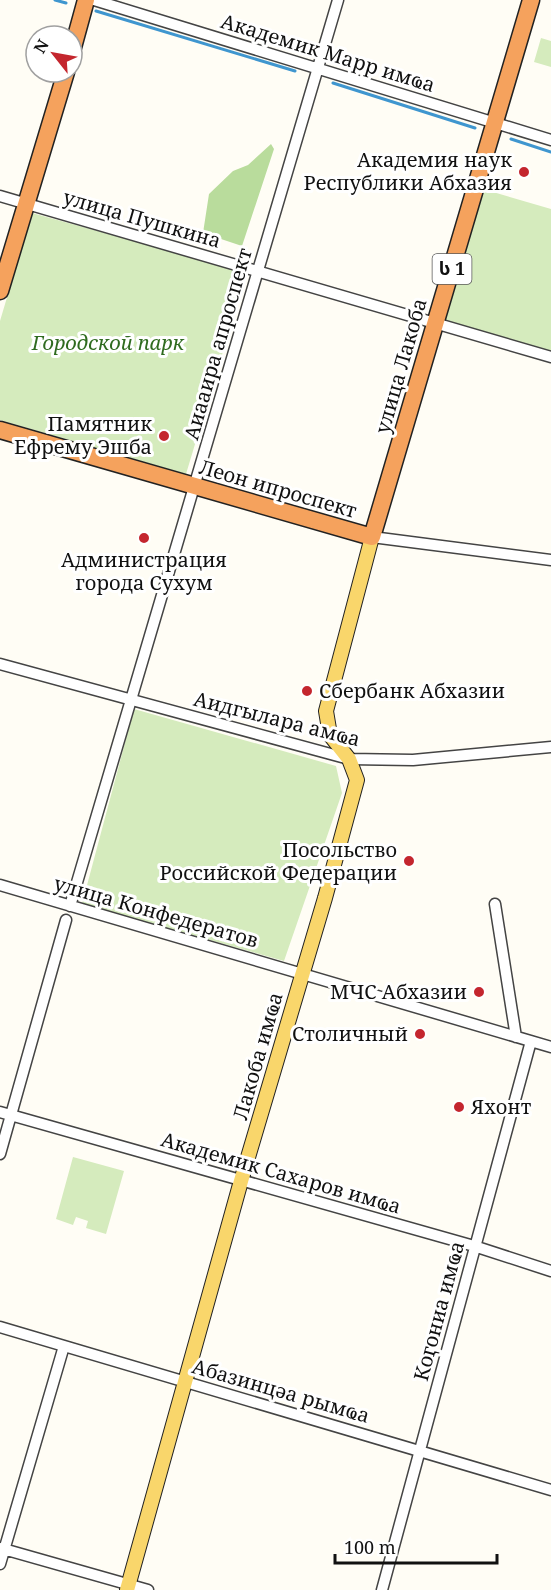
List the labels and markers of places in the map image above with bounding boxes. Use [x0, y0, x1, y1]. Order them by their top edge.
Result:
place label: Академия наук Республики Абхазия [304, 146, 512, 196]
marker: Академия наук Республики Абхазия [517, 165, 531, 179]
place label: Памятник Ефрему Эшба [14, 410, 152, 460]
marker: Памятник Ефрему Эшба [157, 429, 171, 443]
marker: Администрация города Сухум [137, 531, 151, 545]
place label: Администрация города Сухум [61, 546, 227, 596]
place label: Сбербанк Абхазии [319, 677, 505, 704]
marker: Сбербанк Абхазии [300, 684, 314, 698]
place label: Посольство Российской Федерации [159, 836, 397, 886]
marker: Посольство Российской Федерации [402, 854, 416, 868]
place label: МЧС Абхазии [330, 978, 467, 1005]
marker: МЧС Абхазии [472, 985, 486, 999]
place label: Столичный [292, 1020, 408, 1047]
marker: Столичный [413, 1027, 427, 1041]
place label: Яхонт [470, 1093, 532, 1120]
marker: Яхонт [452, 1100, 466, 1114]

